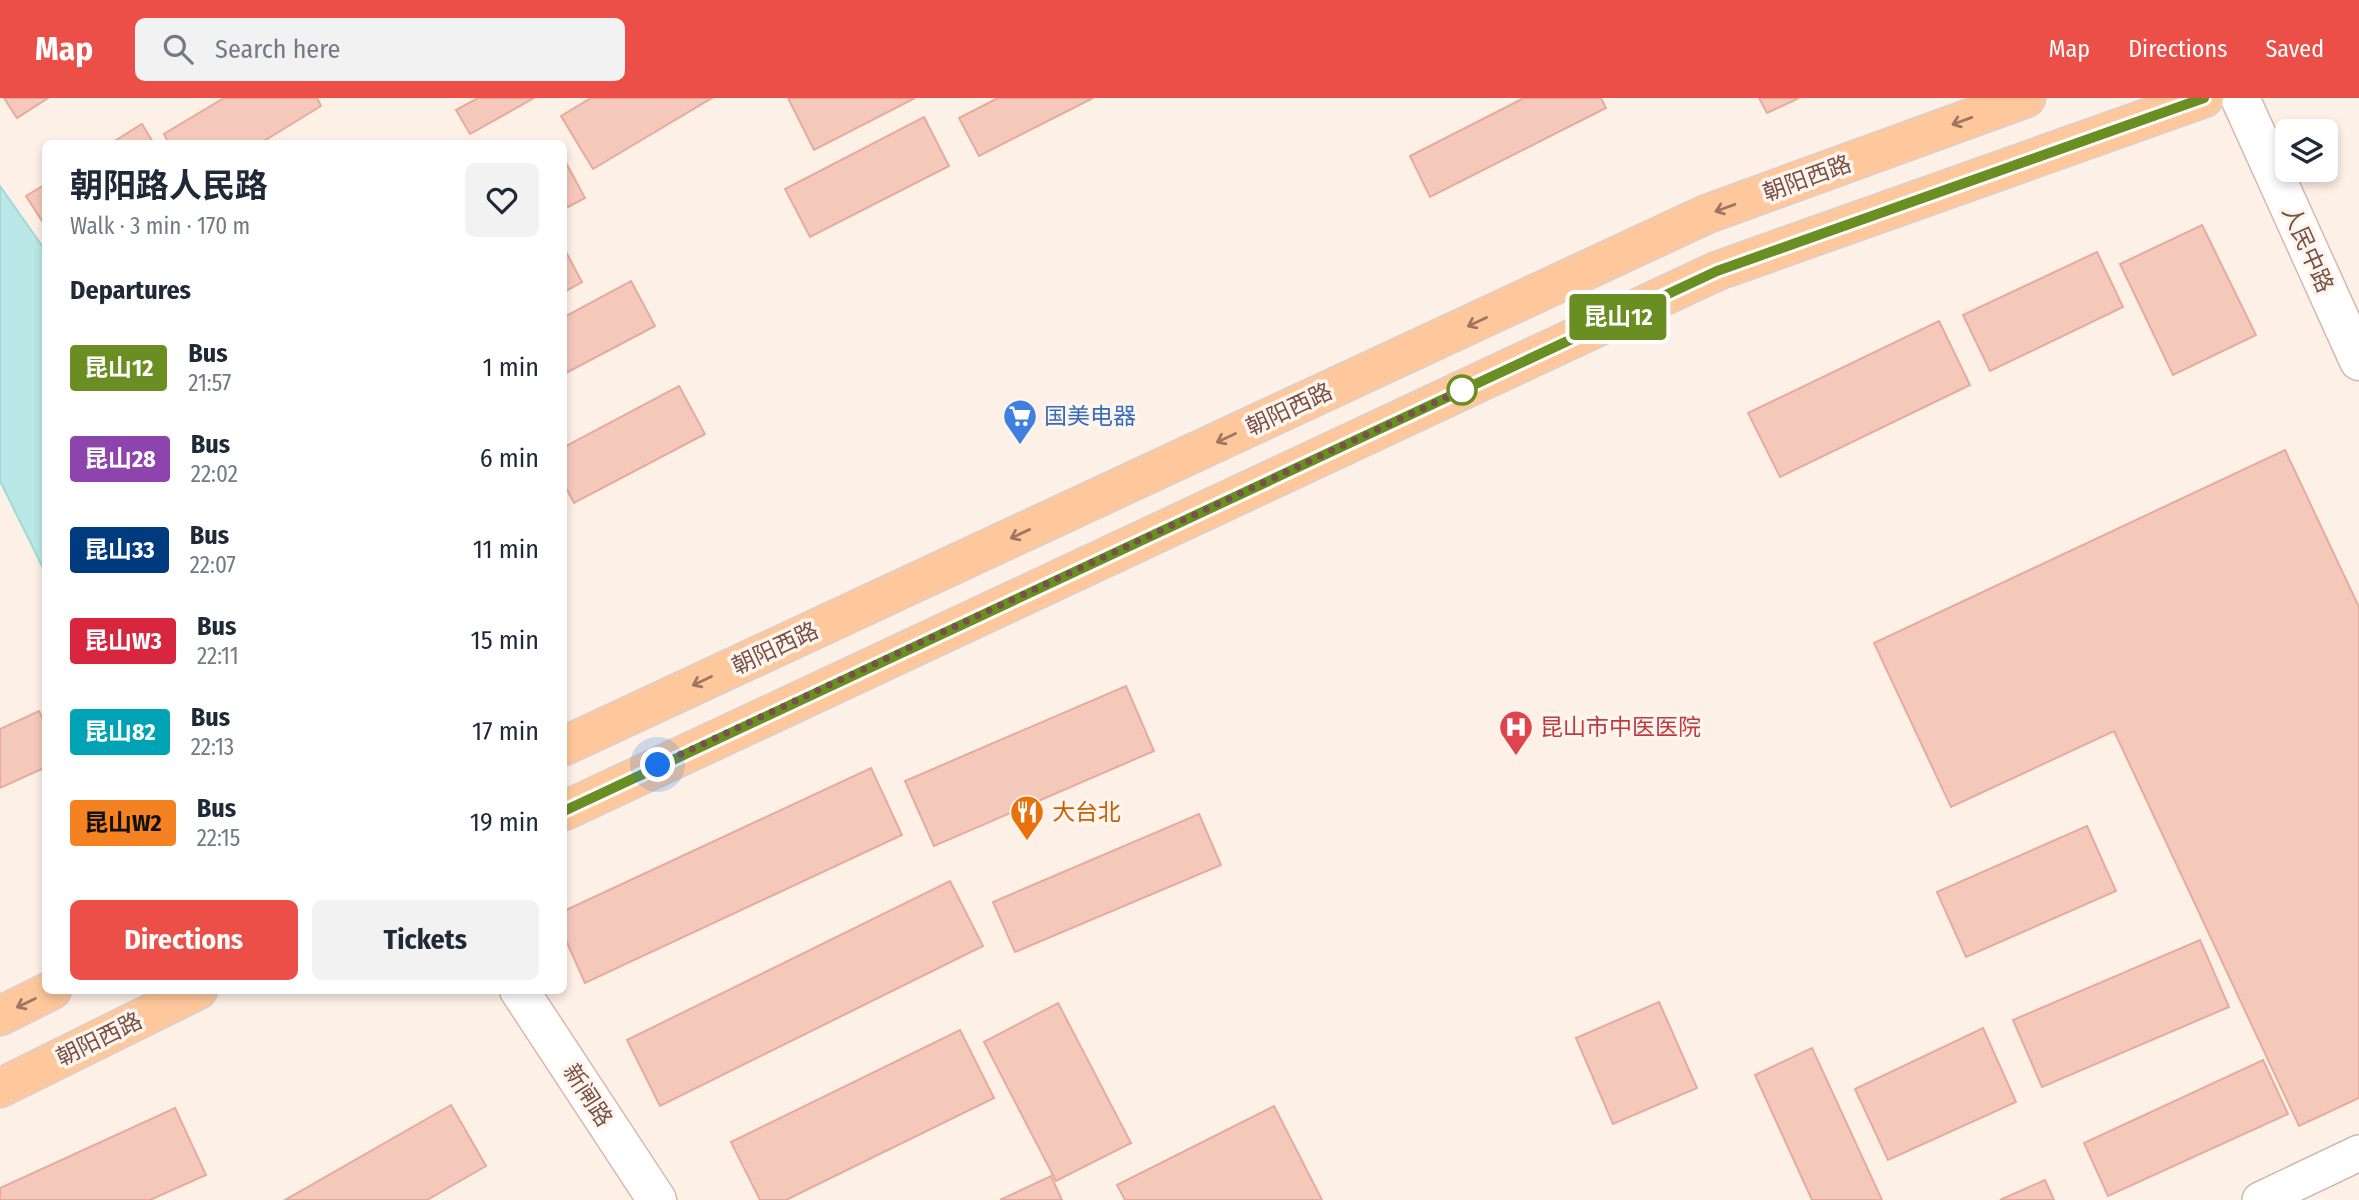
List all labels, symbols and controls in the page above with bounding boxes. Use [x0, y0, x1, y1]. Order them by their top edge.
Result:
search box [135, 18, 625, 81]
text: Map [35, 29, 93, 69]
icon: search [159, 30, 197, 68]
text: Search here [215, 34, 340, 65]
text: Map [2049, 35, 2090, 63]
text: Directions [2128, 35, 2227, 63]
text: Saved [2265, 35, 2324, 63]
one-way arrow [1951, 116, 1973, 129]
map controls [2275, 119, 2338, 182]
button: layers [2275, 119, 2338, 182]
street label: 朝阳西路 [1759, 149, 1855, 207]
button: heart [465, 163, 539, 237]
text: 朝阳路人民路 [70, 166, 268, 206]
street label: 人民中路 [2277, 201, 2339, 297]
one-way arrow [1715, 203, 1737, 215]
text: Walk · 3 min · 170 m [70, 212, 250, 240]
text: Departures [70, 275, 191, 306]
line badge: 昆山12 [1569, 294, 1667, 340]
text: 昆山12 [1583, 303, 1653, 331]
one-way arrow [1467, 315, 1488, 329]
text: Bus [188, 338, 228, 369]
text: 1 min [483, 352, 539, 383]
text: 昆山12 [84, 354, 153, 382]
text: 21:57 [188, 369, 231, 397]
unlabelled marker [1447, 375, 1477, 405]
street label: 朝阳西路 [1241, 377, 1337, 441]
supermarket icon: 国美电器 [1001, 397, 1039, 446]
place label: 国美电器 [1044, 402, 1136, 430]
text: Bus [191, 429, 230, 460]
one-way arrow [1216, 432, 1237, 445]
text: 6 min [480, 443, 539, 474]
text: 昆山28 [84, 445, 156, 473]
text: 22:02 [191, 460, 238, 488]
text: Bus [190, 520, 229, 551]
one-way arrow [1009, 528, 1031, 541]
text: 11 min [473, 534, 539, 565]
text: 昆山33 [84, 536, 155, 564]
text: 22:07 [190, 551, 236, 579]
text: Bus [197, 611, 236, 642]
street label: 朝阳西路 [727, 616, 823, 680]
text: 15 min [471, 625, 539, 656]
text: 昆山W3 [84, 627, 162, 655]
text: 22:11 [197, 642, 239, 670]
one-way arrow [692, 675, 713, 689]
text: Bus [191, 702, 230, 733]
hospital icon: 昆山市中医医院 [1497, 708, 1535, 757]
place label: 昆山市中医医院 [1540, 713, 1701, 741]
text: 17 min [472, 716, 539, 747]
text: 昆山82 [84, 718, 156, 746]
text: 22:13 [191, 733, 234, 761]
your location [640, 747, 675, 782]
text: Bus [197, 793, 236, 824]
restaurant icon: 大台北 [1008, 793, 1046, 842]
place label: 大台北 [1052, 798, 1121, 826]
text: 19 min [470, 807, 539, 838]
text: 昆山W2 [84, 809, 162, 837]
text: 22:15 [197, 824, 240, 852]
button: Directions [70, 900, 298, 980]
button: Tickets [312, 900, 539, 980]
one-way arrow [16, 997, 37, 1011]
street label: 朝阳西路 [52, 1006, 146, 1072]
street label: 新闸路 [557, 1058, 619, 1132]

